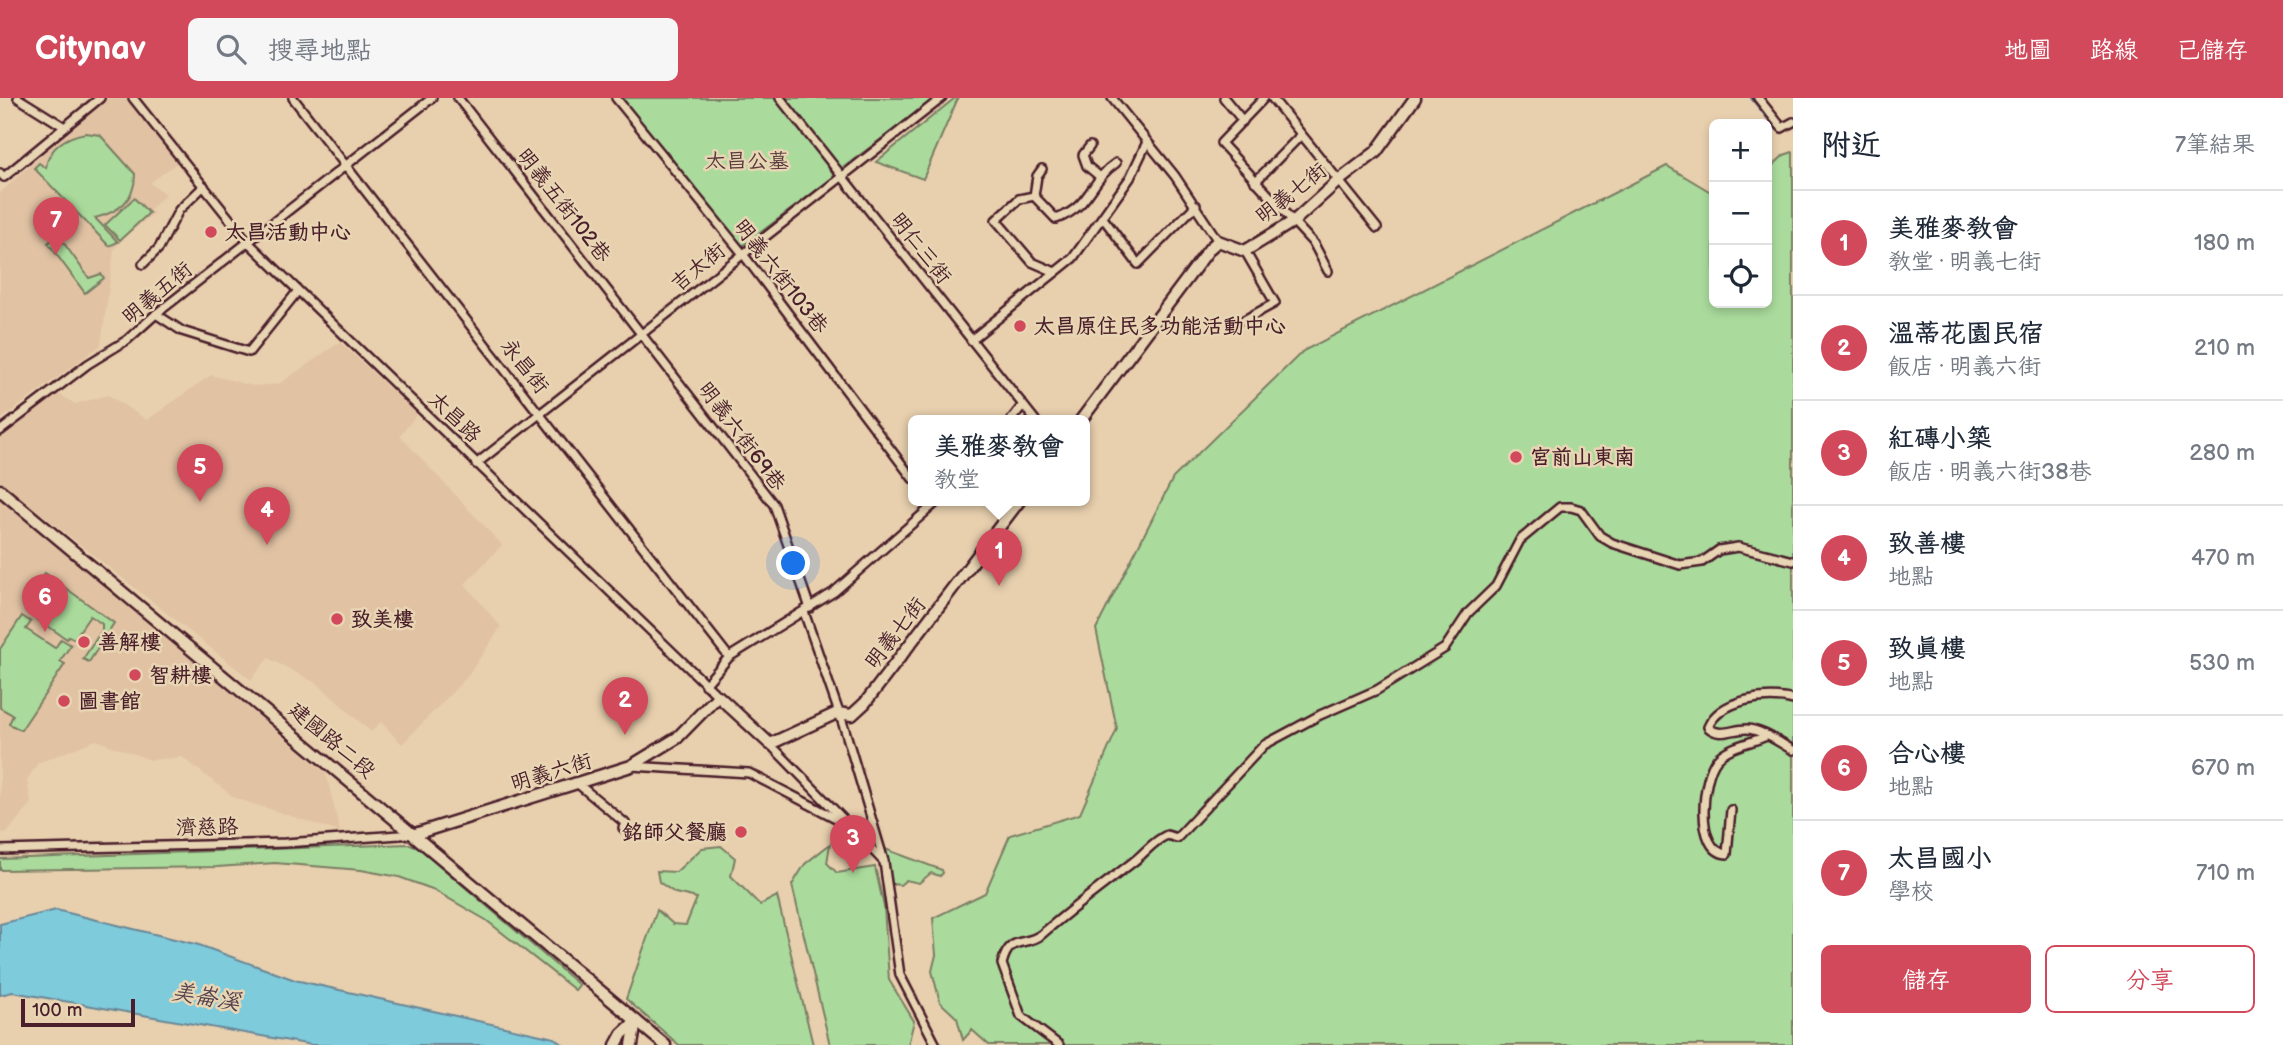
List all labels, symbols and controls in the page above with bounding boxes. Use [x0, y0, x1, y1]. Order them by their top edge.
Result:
search box [188, 18, 678, 81]
text: Citynav [35, 29, 146, 69]
icon: search [212, 30, 250, 68]
text: 搜尋地點 [268, 36, 372, 67]
text: 地圖 [2004, 36, 2052, 65]
text: 路線 [2090, 36, 2138, 65]
text: 已儲存 [2176, 36, 2248, 65]
map controls [1709, 119, 1772, 308]
button: + [1709, 119, 1772, 182]
text: 附近 [1821, 128, 1881, 164]
text: 7筆結果 [2175, 131, 2255, 159]
street label: 明義五街102巷 [511, 143, 616, 267]
park label: 太昌公墓 [705, 149, 789, 174]
street label: 明義七街 [1251, 158, 1332, 229]
button: − [1709, 182, 1772, 245]
pin: 7 [33, 197, 79, 255]
street label: 明仁三街 [885, 208, 956, 289]
street label: 明義六街103巷 [728, 214, 833, 339]
text: 美雅麥教會 [1888, 214, 2018, 245]
place label: 太昌活動中心 [225, 220, 351, 245]
marker: 太昌活動中心 [203, 224, 219, 240]
text: 1 [1839, 229, 1849, 257]
text: 180 m [2194, 229, 2255, 257]
street label: 吉太街 [666, 238, 731, 297]
button: locate [1709, 245, 1772, 308]
text: 教堂 · 明義七街 [1888, 248, 2041, 276]
street label: 明義五街 [117, 257, 198, 330]
place label: 太昌原住民多功能活動中心 [1034, 314, 1286, 339]
marker: 太昌原住民多功能活動中心 [1012, 318, 1028, 334]
text: 溫蒂花園民宿 [1888, 319, 2044, 350]
street label: 永昌街 [495, 334, 554, 399]
text: 2 [1837, 334, 1851, 362]
text: 210 m [2194, 334, 2255, 362]
text: 飯店 · 明義六街 [1888, 353, 2041, 381]
street label: 明義六街69巷 [693, 377, 791, 496]
street label: 太昌路 [423, 386, 486, 448]
popup [908, 415, 1090, 506]
text: 紅磚小築 [1888, 424, 1992, 455]
text: 美雅麥教會 [934, 432, 1064, 463]
text: 3 [1837, 439, 1851, 467]
text: 280 m [2189, 439, 2255, 467]
pin: 5 [177, 444, 223, 502]
place label: 宮前山東南 [1530, 445, 1635, 470]
marker: 宮前山東南 [1508, 449, 1524, 465]
text: 飯店 · 明義六街38巷 [1888, 458, 2092, 486]
text: 教堂 [934, 466, 980, 494]
pin: 4 [244, 487, 290, 545]
pin: 1 [976, 528, 1022, 586]
text: 致善樓 [1888, 529, 1966, 560]
text: 4 [1837, 544, 1851, 572]
text: 470 m [2191, 544, 2255, 572]
your location [776, 546, 810, 580]
text: 地點 [1888, 563, 1934, 591]
pin: 6 [22, 574, 68, 632]
street label: 明義七街 [860, 593, 931, 674]
place label: 致美樓 [351, 607, 414, 632]
marker: 致美樓 [329, 611, 345, 627]
place label: 善解樓 [98, 630, 161, 655]
marker: 善解樓 [76, 634, 92, 650]
text: 致真樓 [1888, 634, 1966, 665]
text: 5 [1837, 649, 1851, 677]
text: 530 m [2189, 649, 2255, 677]
place label: 智耕樓 [149, 663, 212, 688]
marker: 智耕樓 [127, 667, 143, 683]
text: 地點 [1888, 668, 1934, 696]
pin: 2 [602, 677, 648, 735]
place label: 圖書館 [78, 689, 141, 714]
marker: 圖書館 [56, 693, 72, 709]
street label: 建國路二段 [283, 697, 380, 784]
text: 合心樓 [1888, 739, 1966, 770]
street label: 明義六街 [507, 748, 595, 797]
text: 6 [1837, 754, 1851, 782]
text: 670 m [2191, 754, 2255, 782]
text: 地點 [1888, 773, 1934, 801]
street label: 濟慈路 [175, 814, 239, 841]
pin: 3 [830, 815, 876, 873]
place label: 銘師父餐廳 [622, 820, 727, 845]
marker: 銘師父餐廳 [733, 824, 749, 840]
text: 太昌國小 [1888, 844, 1992, 875]
text: 7 [1838, 859, 1850, 887]
text: 710 m [2196, 859, 2255, 887]
text: 學校 [1888, 878, 1934, 906]
button: 儲存 [1821, 945, 2031, 1013]
button: 分享 [2045, 945, 2255, 1013]
water label: 美崙溪 [169, 977, 244, 1017]
scale bar [21, 996, 135, 1028]
text: 100 m [32, 999, 83, 1022]

